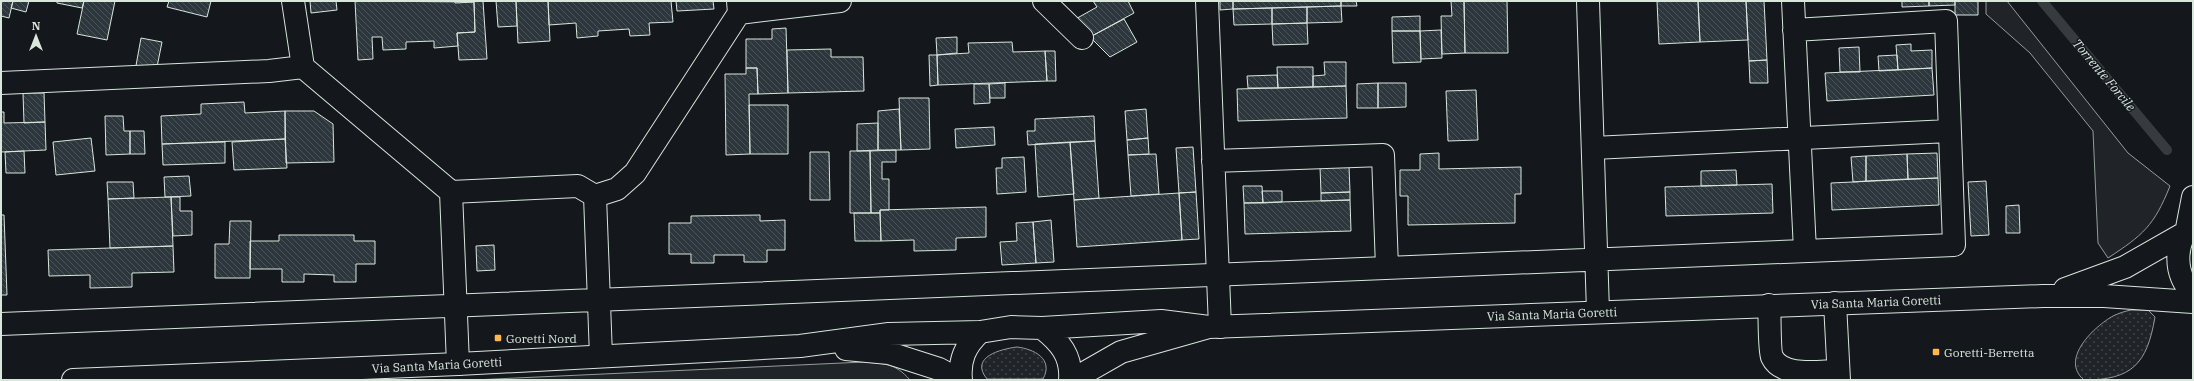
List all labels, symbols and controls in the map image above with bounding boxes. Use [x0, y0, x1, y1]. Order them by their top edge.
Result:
north arrow [16, 16, 56, 56]
text: N [32, 19, 41, 33]
water label: Torrente Forcile [2069, 35, 2139, 115]
street label: Via Santa Maria Goretti [1811, 292, 1942, 312]
street label: Via Santa Maria Goretti [1487, 304, 1618, 324]
place label: Goretti Nord [506, 331, 577, 346]
marker: Goretti Nord [493, 333, 503, 343]
place label: Goretti-Berretta [1944, 345, 2035, 360]
marker: Goretti-Berretta [1931, 347, 1941, 357]
street label: Via Santa Maria Goretti [371, 354, 503, 376]

